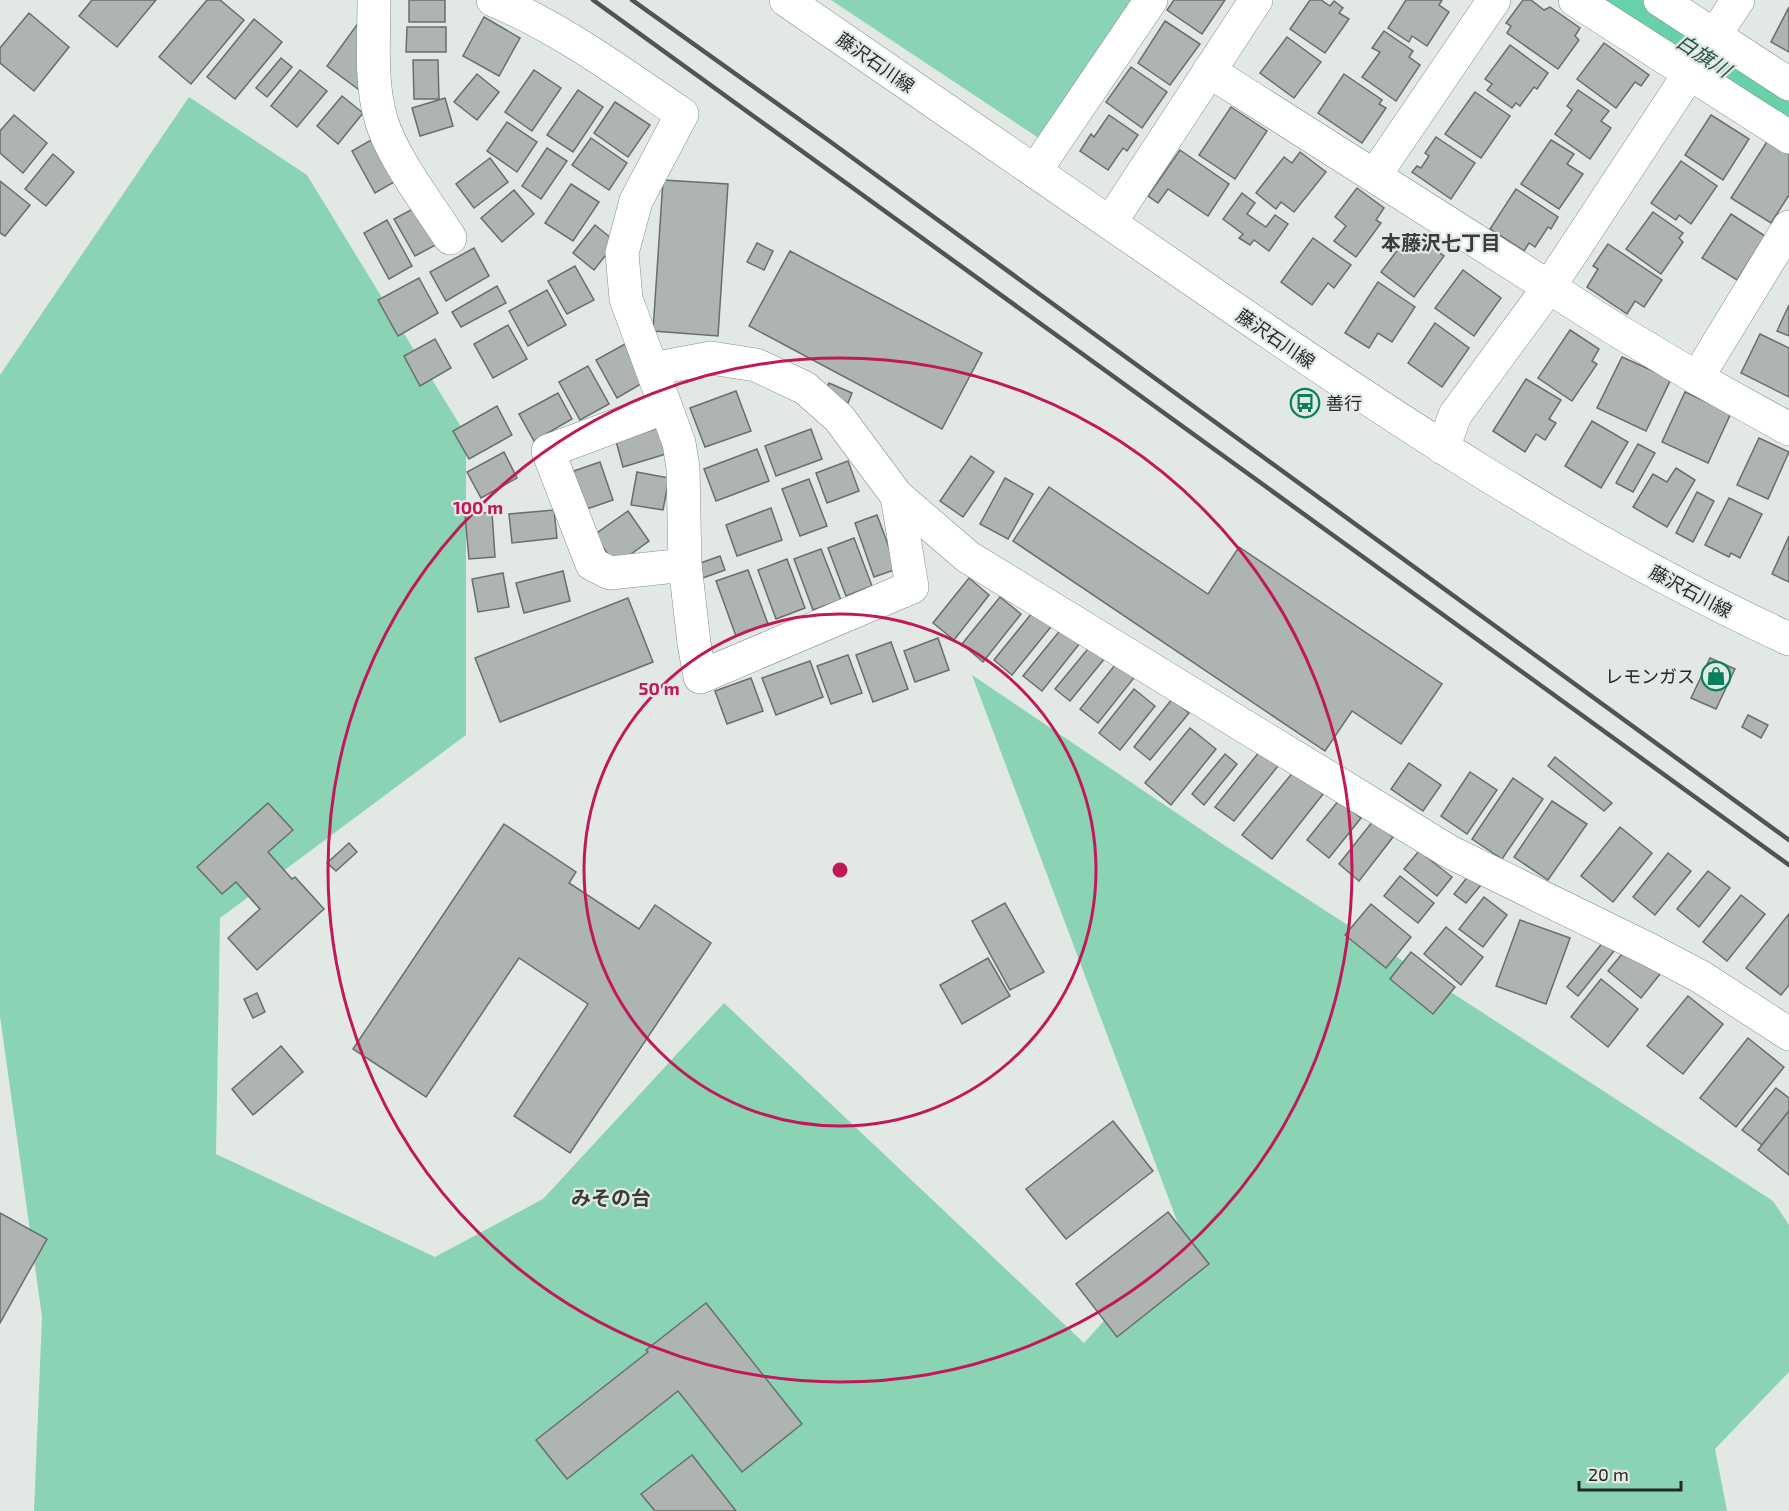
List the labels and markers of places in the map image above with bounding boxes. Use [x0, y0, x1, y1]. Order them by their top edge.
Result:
bus stop icon: 善行 [1289, 387, 1321, 419]
place label: 善行 [1326, 392, 1362, 414]
shop icon: レモンガス [1700, 660, 1732, 692]
place label: レモンガス [1605, 665, 1695, 687]
centre of rings [830, 860, 850, 880]

